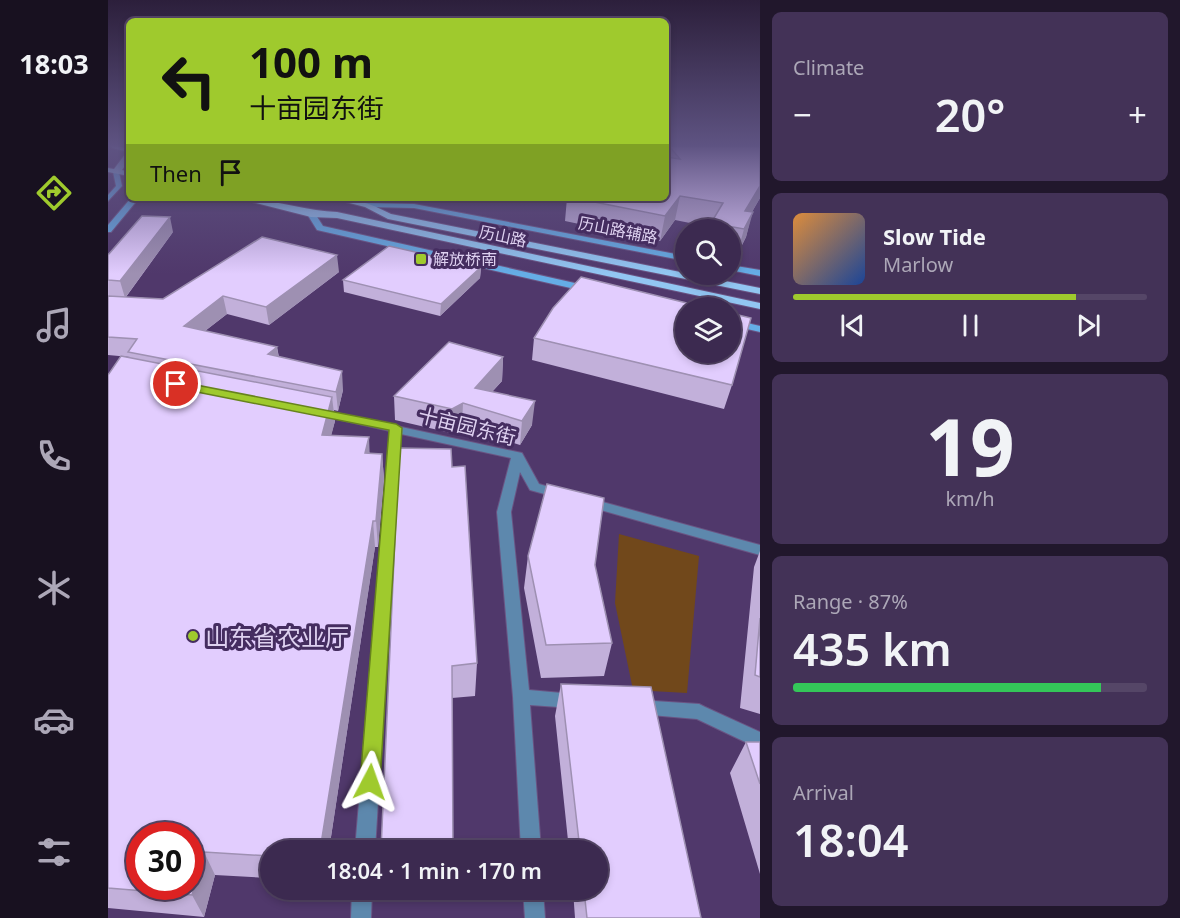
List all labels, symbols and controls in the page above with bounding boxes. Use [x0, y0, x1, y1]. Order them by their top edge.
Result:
text: 100 m [249, 33, 373, 90]
icon: left [150, 42, 228, 120]
text: 18:03 [19, 45, 89, 82]
text: Climate [793, 54, 864, 81]
text: 20° [935, 84, 1005, 145]
text: 十亩园东街 [249, 89, 384, 126]
text: − [793, 92, 812, 137]
text: + [1128, 92, 1147, 137]
icon: arrive [214, 156, 247, 189]
text: Then [150, 158, 202, 188]
icon: directions [33, 172, 75, 214]
street label: 历山路辅路 [577, 212, 659, 248]
map controls [675, 219, 741, 363]
button: search [675, 219, 741, 285]
street label: 历山路 [477, 220, 529, 252]
text: Slow Tide [883, 221, 986, 251]
place label: 解放桥南 [433, 248, 497, 270]
text: Marlow [883, 251, 953, 278]
marker: 解放桥南 [414, 252, 428, 266]
button: layers [675, 297, 741, 363]
icon: music [33, 304, 75, 346]
icon: previous [836, 309, 869, 342]
icon: pause [954, 309, 987, 342]
icon: next [1072, 309, 1105, 342]
pin [150, 358, 201, 409]
icon: arrive [159, 367, 192, 400]
text: 19 [925, 393, 1015, 499]
street label: 十亩园东街 [415, 401, 519, 451]
icon: phone [33, 435, 75, 477]
text: km/h [945, 485, 995, 512]
icon: climate [33, 567, 75, 609]
text: Range · 87% [793, 588, 908, 615]
text: 435 km [793, 618, 952, 679]
place label: 山东省农业厅 [205, 620, 349, 653]
marker: 山东省农业厅 [186, 629, 200, 643]
icon: car [33, 699, 75, 741]
position arrow [338, 750, 402, 814]
text: Arrival [793, 779, 854, 806]
text: 18:04 [793, 809, 908, 870]
speed limit sign: 30 [126, 822, 204, 900]
icon: filters [33, 831, 75, 873]
text: 18:04 · 1 min · 170 m [326, 855, 542, 885]

